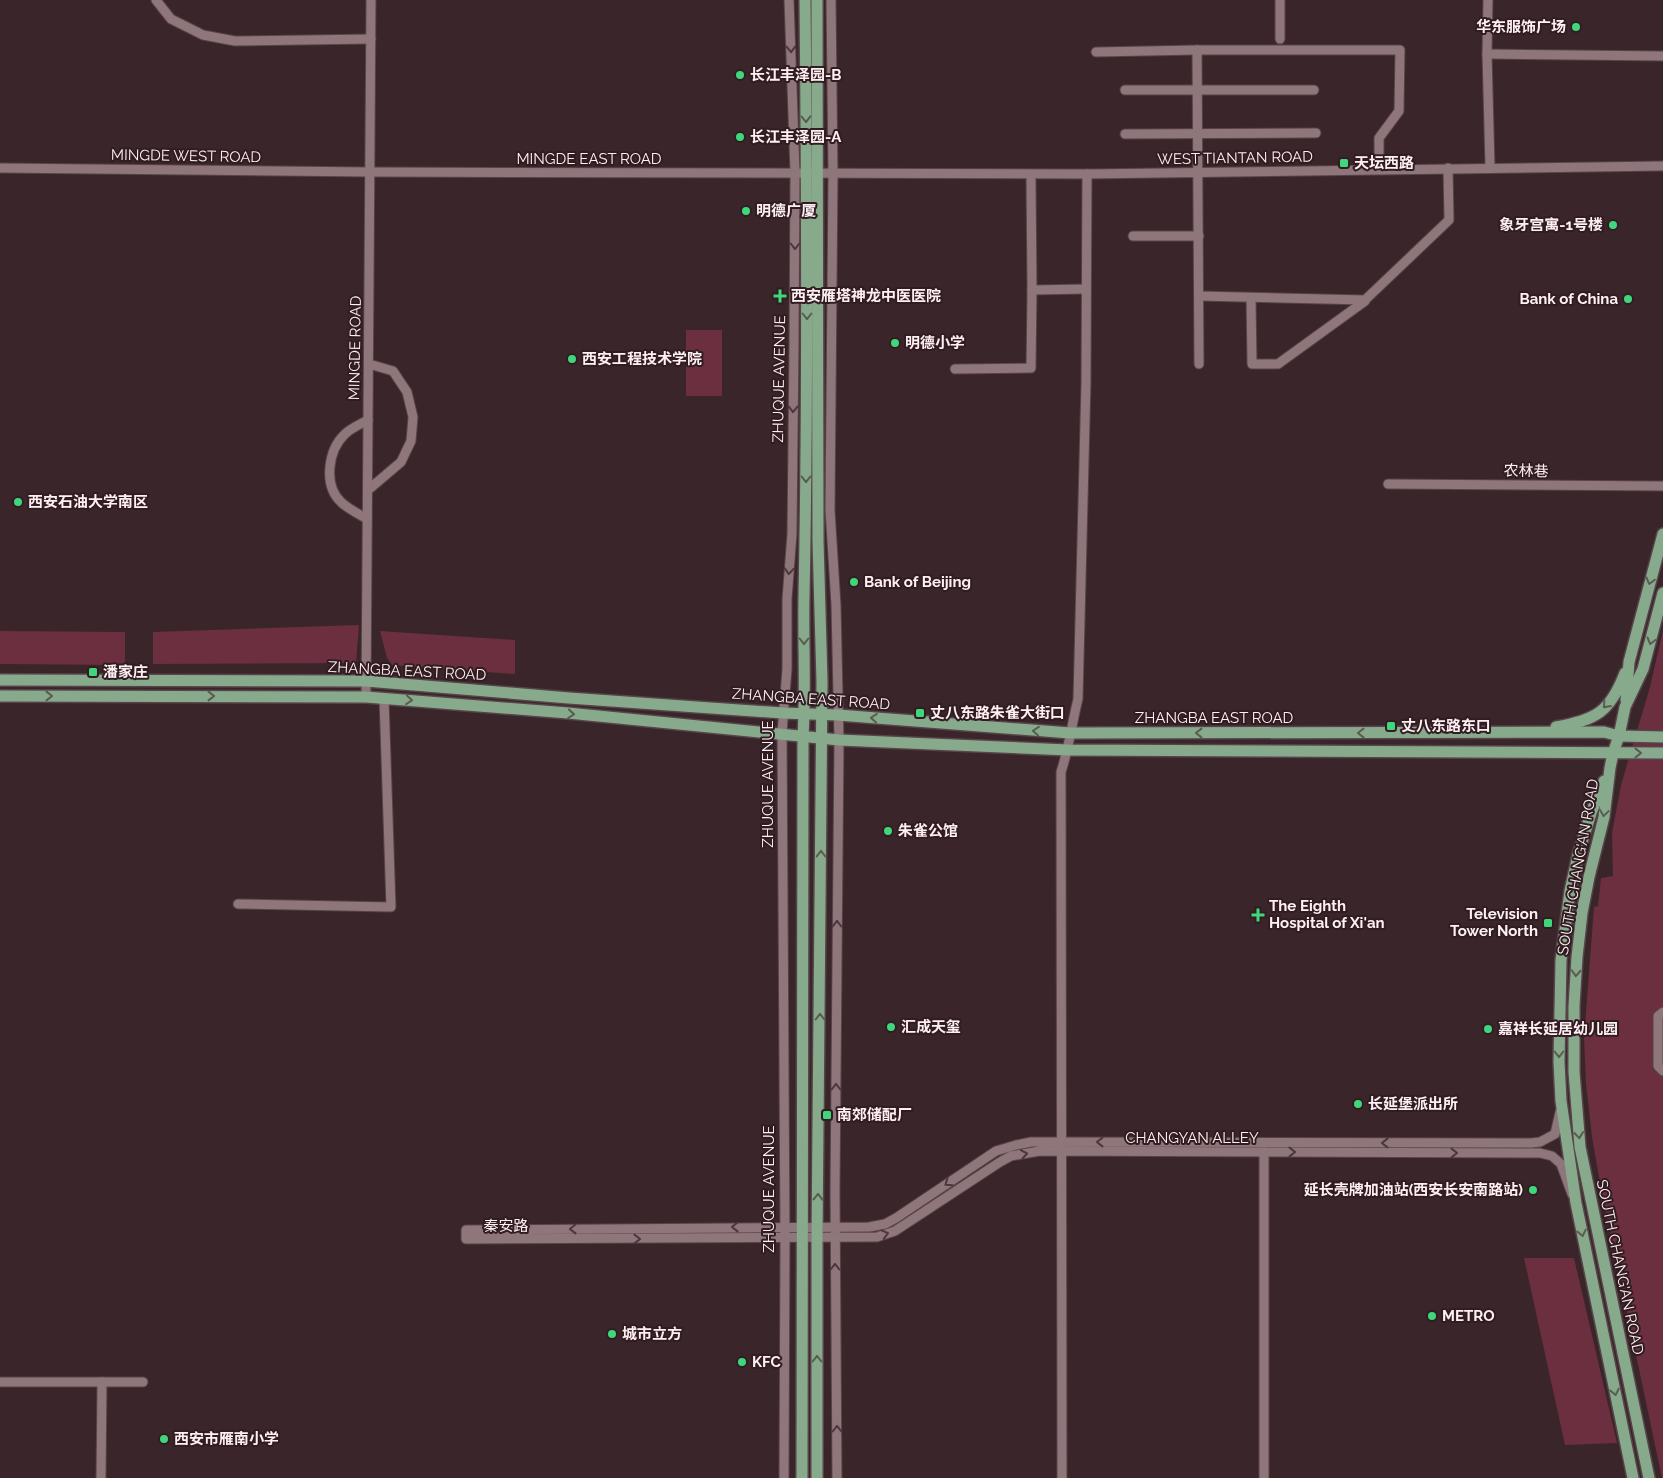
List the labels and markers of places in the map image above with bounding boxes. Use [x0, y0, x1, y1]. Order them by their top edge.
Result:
place label: 华东服饰广场 [1476, 18, 1566, 36]
marker: 华东服饰广场 [1570, 21, 1582, 33]
place label: 长江丰泽园-B [750, 66, 841, 84]
marker: 长江丰泽园-B [734, 69, 746, 81]
place label: 长江丰泽园-A [750, 128, 842, 146]
marker: 长江丰泽园-A [734, 131, 746, 143]
place label: 天坛西路 [1354, 154, 1414, 172]
marker: 天坛西路 [1338, 157, 1350, 169]
place label: 明德广厦 [756, 202, 816, 220]
marker: 明德广厦 [740, 205, 752, 217]
place label: 象牙宫寓-1号楼 [1499, 216, 1603, 234]
marker: 象牙宫寓-1号楼 [1607, 219, 1619, 231]
place label: 西安雁塔神龙中医医院 [791, 287, 941, 305]
marker: 西安雁塔神龙中医医院 [773, 289, 787, 303]
place label: Bank of China [1519, 290, 1618, 308]
marker: Bank of China [1622, 293, 1634, 305]
place label: 明德小学 [905, 334, 965, 352]
marker: 明德小学 [889, 337, 901, 349]
place label: 西安工程技术学院 [582, 350, 702, 368]
marker: 西安工程技术学院 [566, 353, 578, 365]
place label: 西安石油大学南区 [28, 493, 148, 511]
marker: 西安石油大学南区 [12, 496, 24, 508]
place label: Bank of Beijing [864, 573, 971, 591]
marker: Bank of Beijing [848, 576, 860, 588]
place label: 潘家庄 [103, 663, 148, 681]
marker: 潘家庄 [87, 666, 99, 678]
place label: 丈八东路朱雀大街口 [930, 704, 1065, 722]
marker: 丈八东路朱雀大街口 [914, 707, 926, 719]
place label: 丈八东路东口 [1401, 717, 1491, 735]
marker: 丈八东路东口 [1385, 720, 1397, 732]
place label: 朱雀公馆 [898, 822, 958, 840]
marker: 朱雀公馆 [882, 825, 894, 837]
place label: The Eighth Hospital of Xi'an [1269, 897, 1385, 932]
place label: Television Tower North [1450, 905, 1538, 940]
marker: The Eighth Hospital of Xi'an [1251, 908, 1265, 922]
marker: Television Tower North [1542, 917, 1554, 929]
place label: 汇成天玺 [901, 1018, 961, 1036]
place label: 嘉祥长延居幼儿园 [1498, 1020, 1618, 1038]
marker: 汇成天玺 [885, 1021, 897, 1033]
marker: 嘉祥长延居幼儿园 [1482, 1023, 1494, 1035]
place label: 长延堡派出所 [1368, 1095, 1458, 1113]
marker: 长延堡派出所 [1352, 1098, 1364, 1110]
place label: 南郊储配厂 [837, 1106, 912, 1124]
marker: 南郊储配厂 [821, 1109, 833, 1121]
place label: 延长壳牌加油站(西安长安南路站) [1304, 1181, 1523, 1199]
marker: 延长壳牌加油站(西安长安南路站) [1527, 1184, 1539, 1196]
place label: METRO [1442, 1307, 1495, 1325]
marker: METRO [1426, 1310, 1438, 1322]
place label: 城市立方 [622, 1325, 682, 1343]
marker: 城市立方 [606, 1328, 618, 1340]
place label: KFC [752, 1353, 781, 1371]
marker: KFC [736, 1356, 748, 1368]
place label: 西安市雁南小学 [174, 1430, 279, 1448]
marker: 西安市雁南小学 [158, 1433, 170, 1445]

